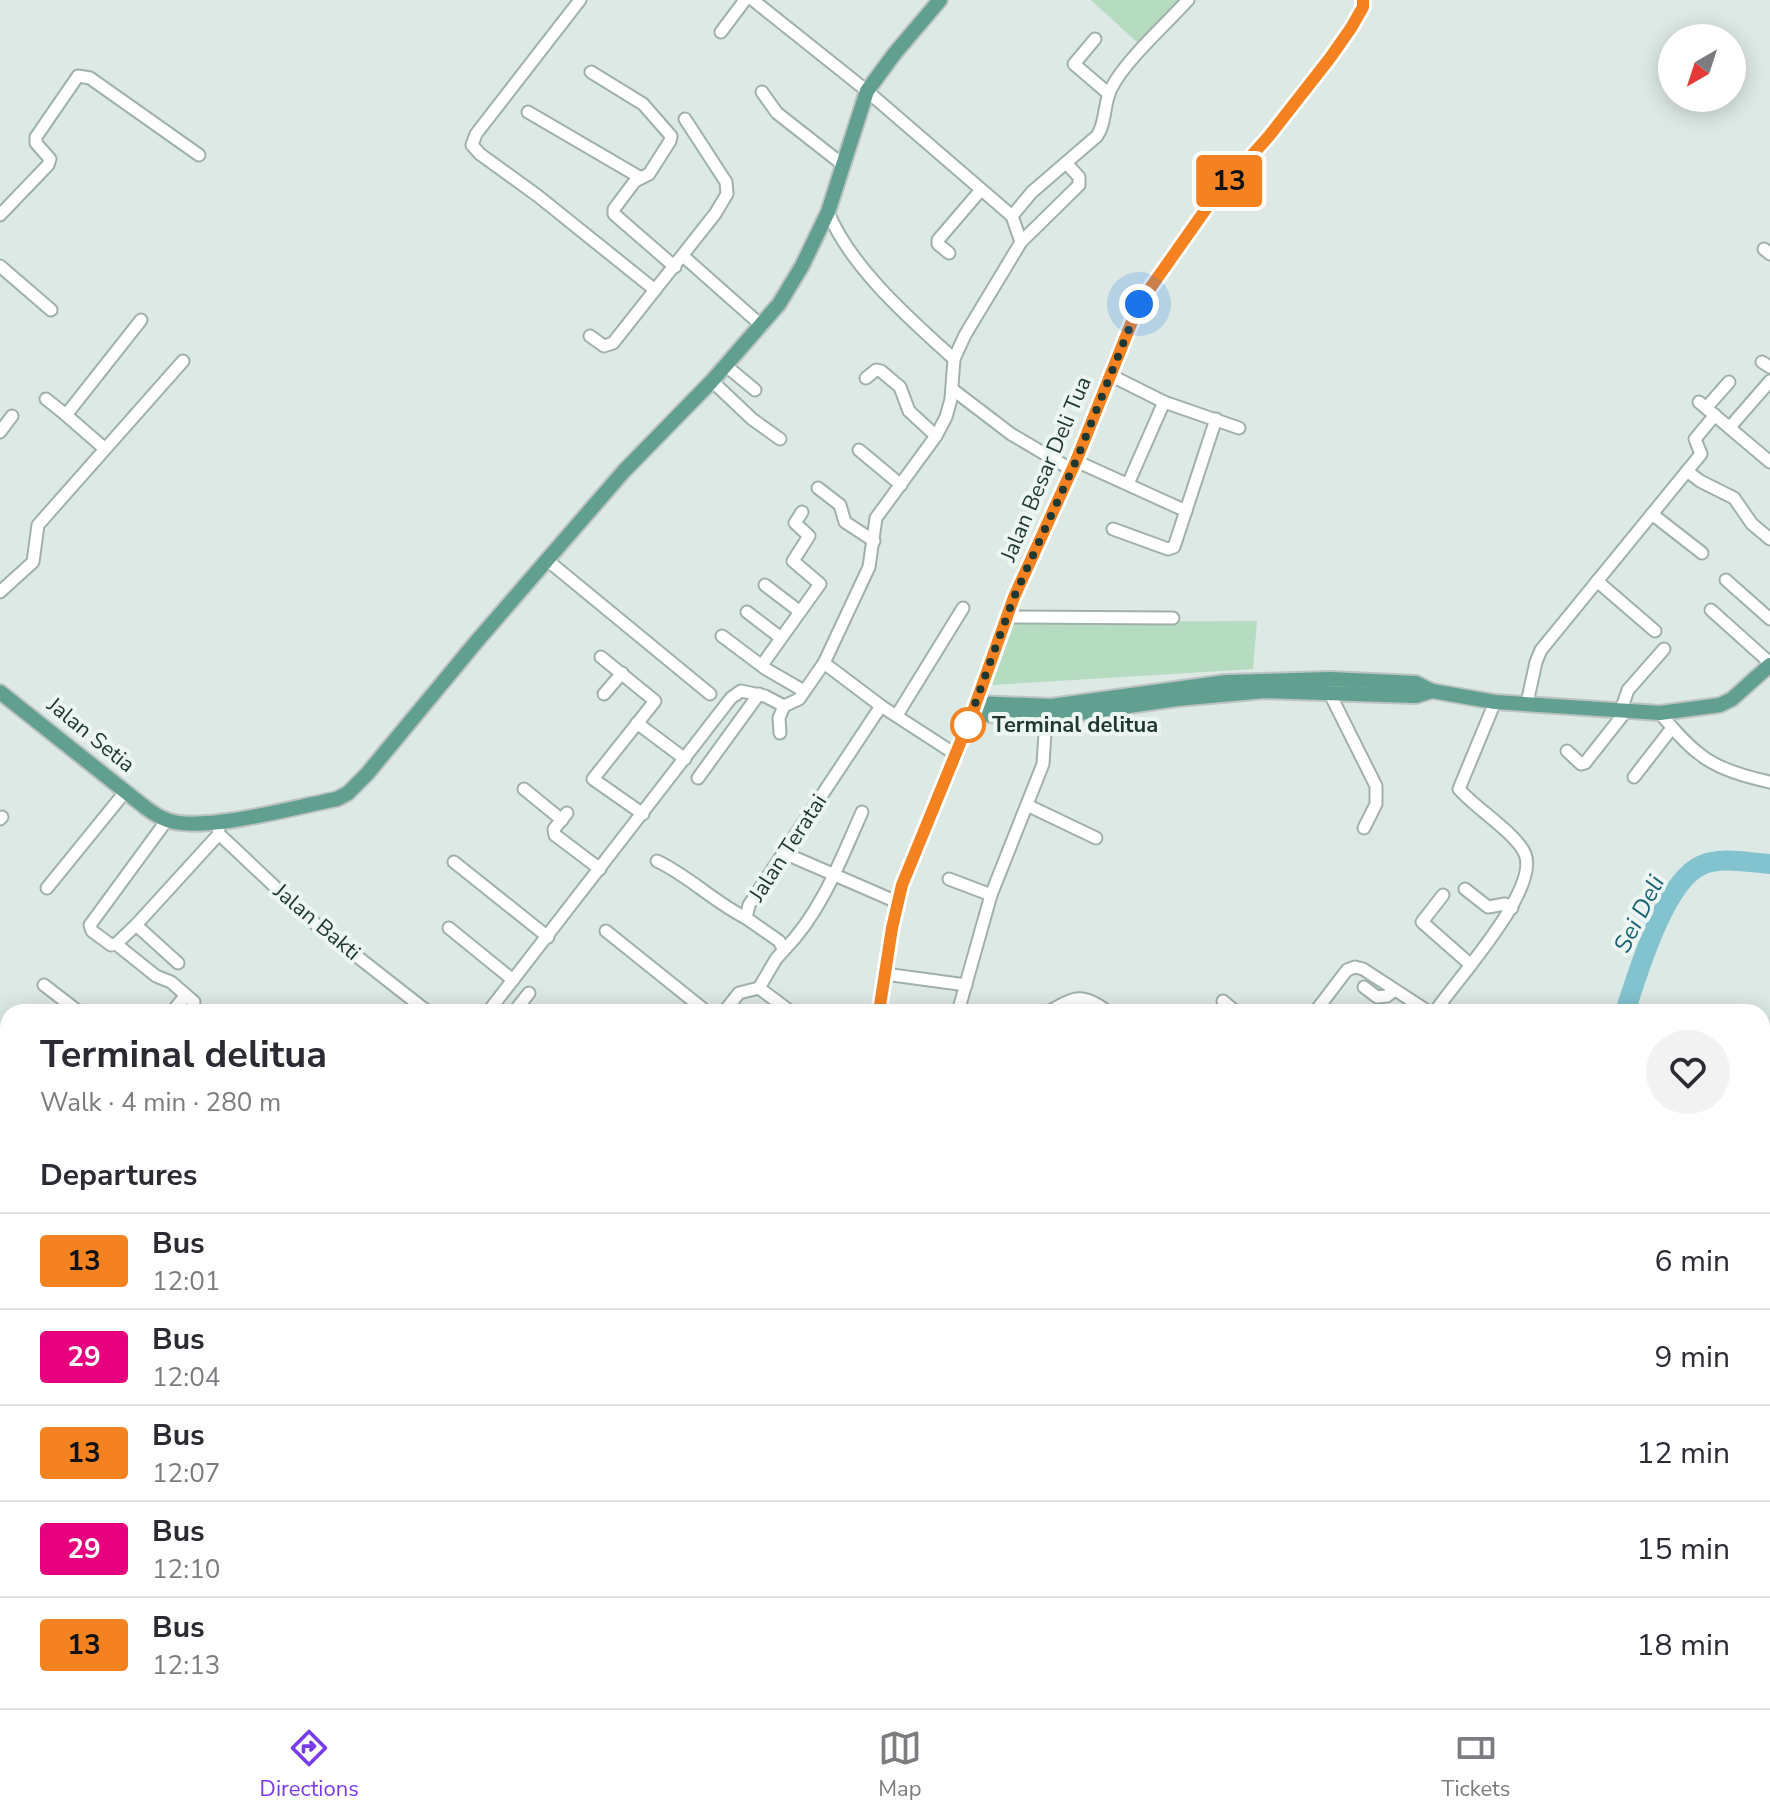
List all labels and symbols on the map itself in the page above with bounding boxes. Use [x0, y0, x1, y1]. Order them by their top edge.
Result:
north arrow [1658, 24, 1746, 112]
line badge: 13 [1193, 155, 1265, 207]
your location [1119, 284, 1159, 324]
street label: Jalan Besar Deli Tua [993, 372, 1099, 567]
street label: Jalan Setia [40, 690, 141, 780]
marker: Terminal delitua [951, 708, 985, 742]
place label: Terminal delitua [992, 710, 1158, 740]
street label: Jalan Teratai [742, 789, 834, 908]
water label: Sei Deli [1606, 870, 1672, 958]
street label: Jalan Bakti [266, 876, 367, 967]

